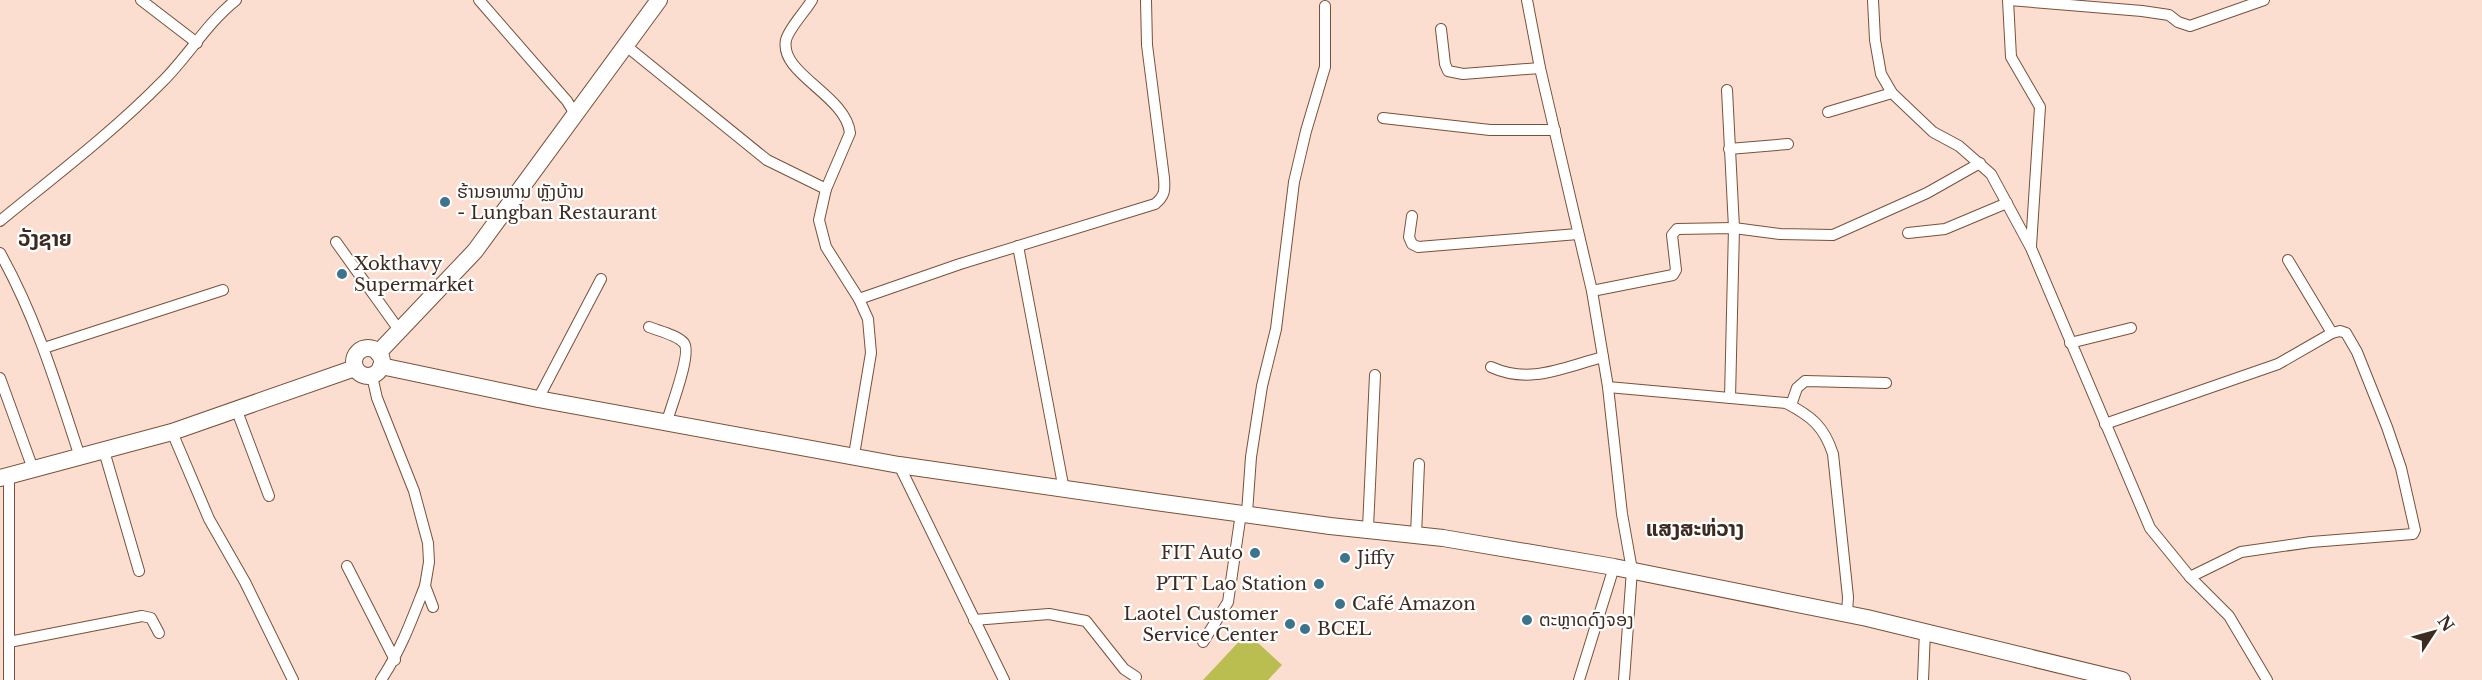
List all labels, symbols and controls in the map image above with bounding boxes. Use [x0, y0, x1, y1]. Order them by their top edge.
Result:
place label: ຮ້ານອາຫານ ຫຼັງບ້ານ - Lungban Restaurant [457, 181, 657, 224]
marker: ຮ້ານອາຫານ ຫຼັງບ້ານ - Lungban Restaurant [438, 195, 452, 209]
district label: ວັງຊາຍ [18, 226, 72, 252]
place label: Xokthavy Supermarket [354, 253, 474, 296]
marker: Xokthavy Supermarket [335, 267, 349, 281]
district label: ແສງສະຫ່ວາງ [1646, 516, 1744, 542]
place label: FIT Auto [1161, 542, 1243, 564]
marker: FIT Auto [1248, 546, 1262, 560]
place label: Jiffy [1355, 547, 1395, 569]
marker: Jiffy [1338, 551, 1352, 565]
place label: PTT Lao Station [1156, 573, 1307, 595]
marker: PTT Lao Station [1312, 577, 1326, 591]
place label: Café Amazon [1352, 593, 1476, 615]
marker: Café Amazon [1333, 597, 1347, 611]
north arrow [2404, 602, 2464, 662]
place label: Laotel Customer Service Center [1124, 603, 1278, 646]
place label: ຕະຫຼາດດົງຈອງ [1539, 609, 1634, 631]
text: N [2434, 611, 2459, 635]
marker: ຕະຫຼາດດົງຈອງ [1520, 613, 1534, 627]
marker: Laotel Customer Service Center [1283, 617, 1297, 631]
place label: BCEL [1317, 618, 1371, 640]
marker: BCEL [1298, 622, 1312, 636]

